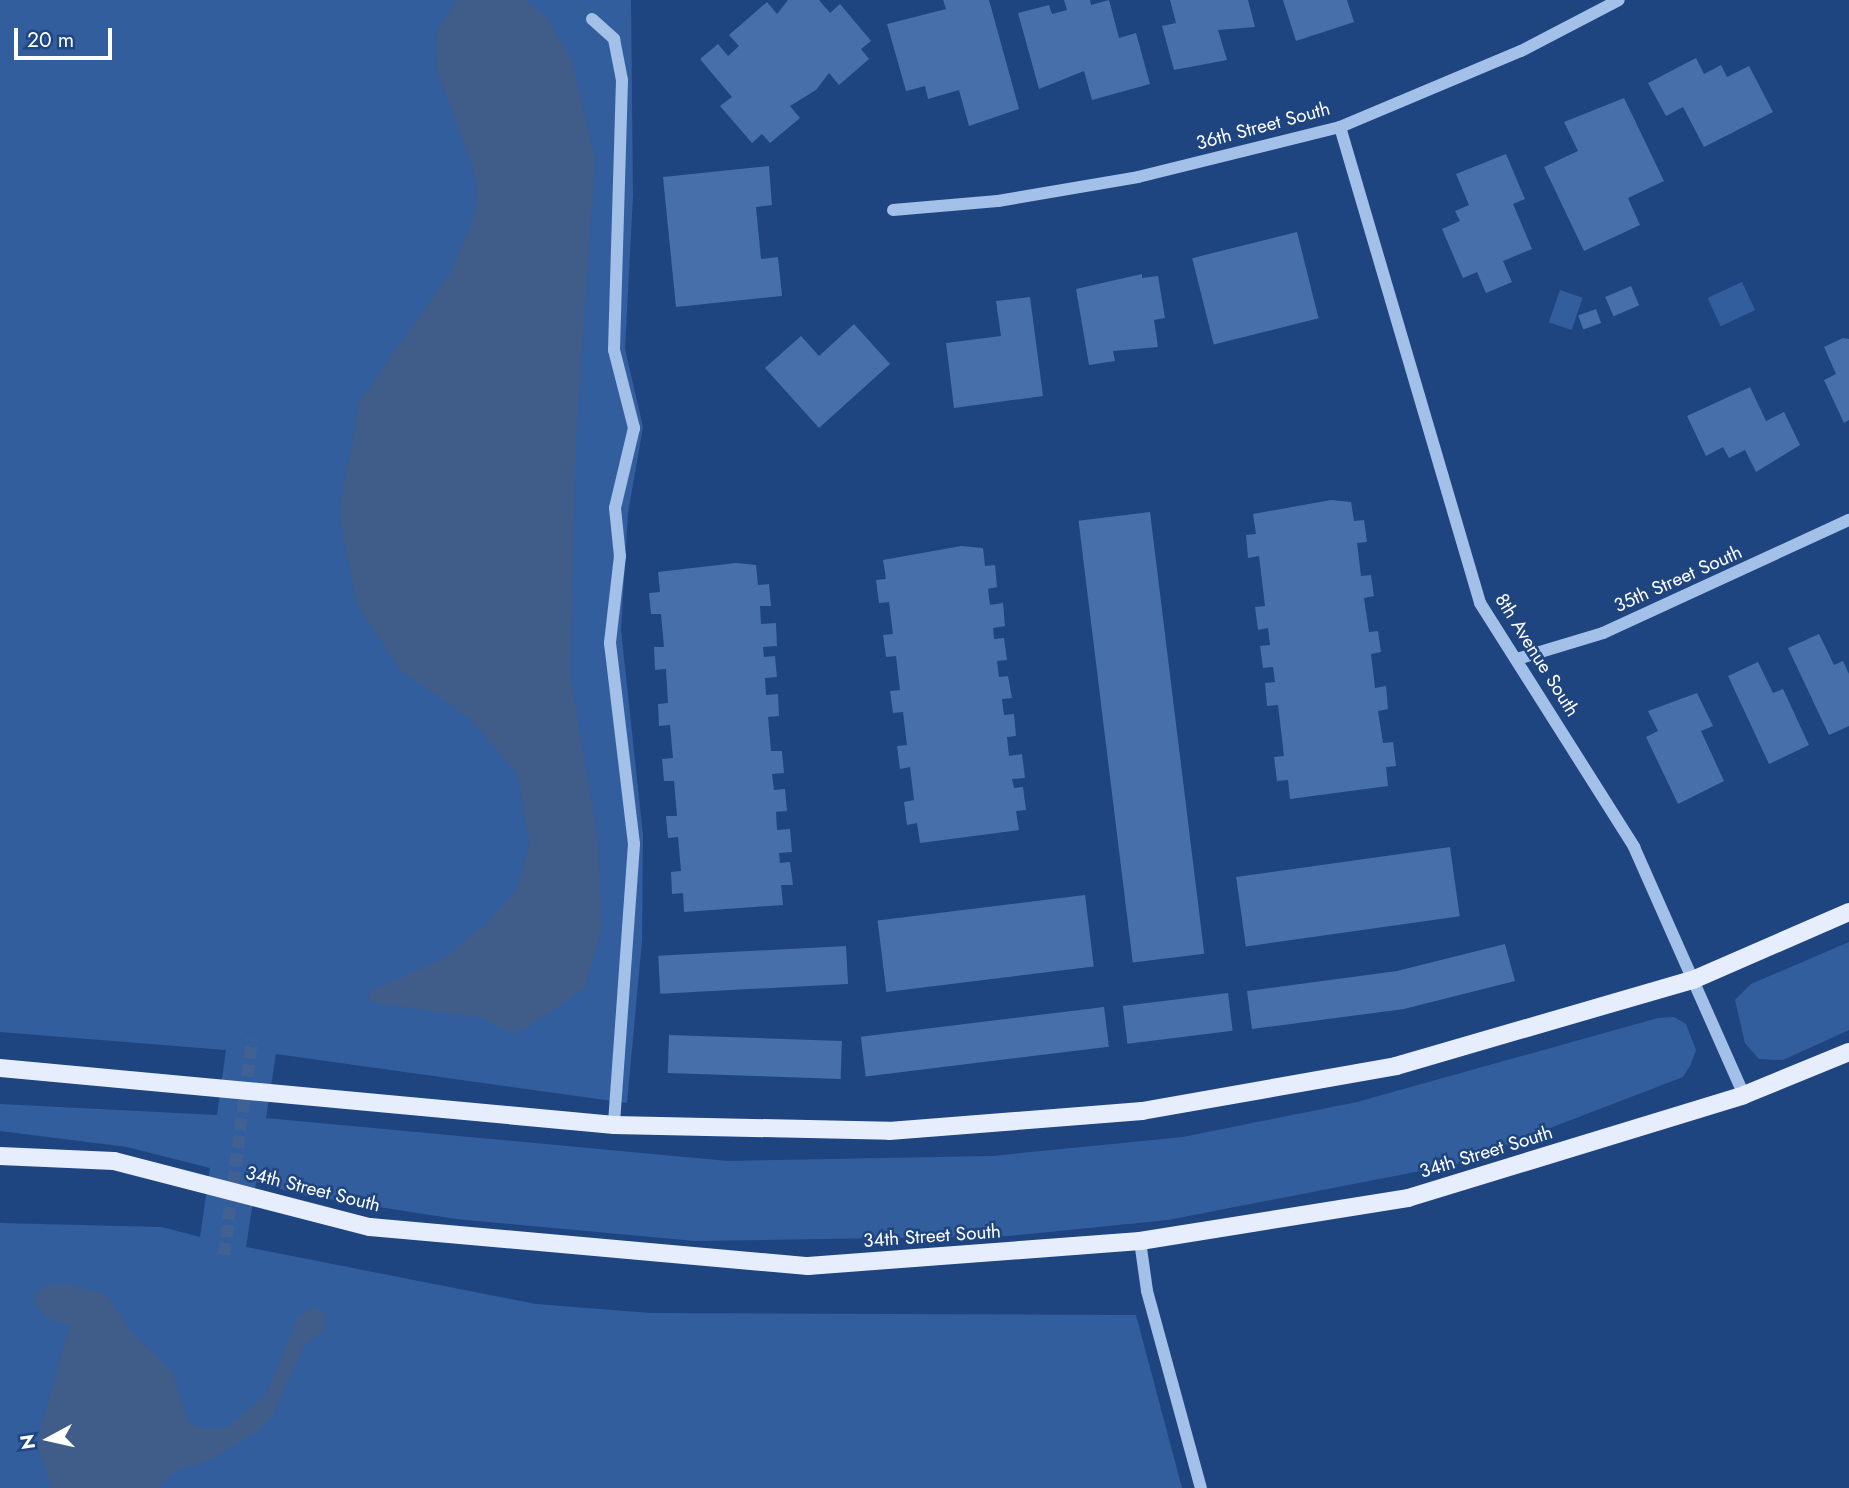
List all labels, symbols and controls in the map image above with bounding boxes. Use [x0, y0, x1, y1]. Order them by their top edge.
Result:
scale bar [18, 14, 116, 58]
text: 20 m [27, 25, 74, 55]
street label: 36th Street South [1193, 97, 1333, 155]
street label: 35th Street South [1610, 541, 1746, 617]
street label: 8th Avenue South [1490, 589, 1584, 721]
street label: 34th Street South [1417, 1121, 1555, 1183]
street label: 34th Street South [243, 1161, 383, 1217]
street label: 34th Street South [862, 1220, 1002, 1252]
north arrow [14, 1404, 84, 1474]
text: N [13, 1433, 42, 1451]

